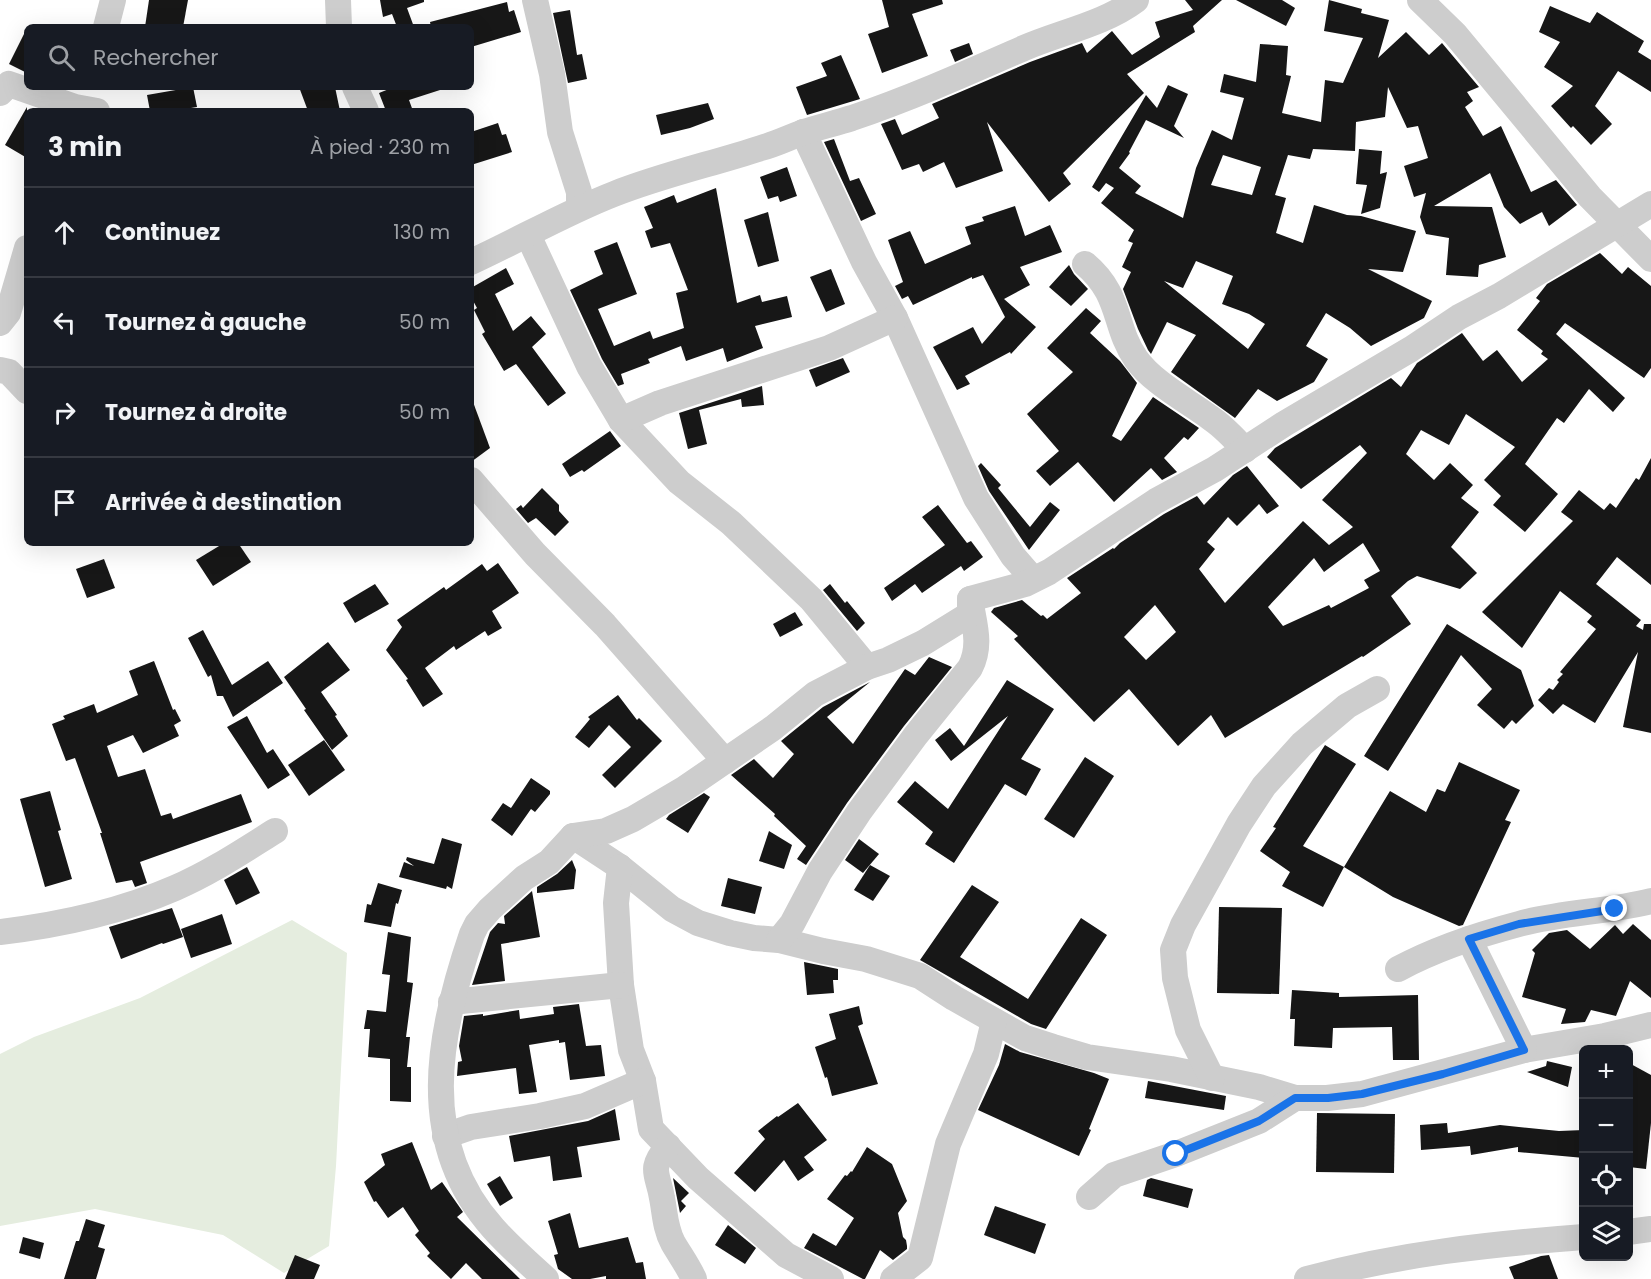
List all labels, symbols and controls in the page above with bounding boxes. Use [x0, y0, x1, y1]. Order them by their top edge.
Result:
search box [24, 24, 474, 90]
icon: search [45, 41, 78, 74]
text: Rechercher [93, 42, 219, 73]
text: 3 min [48, 129, 122, 165]
text: À pied · 230 m [310, 133, 450, 161]
icon: ahead [48, 216, 81, 249]
text: Continuez [105, 217, 220, 248]
text: 130 m [393, 218, 450, 246]
icon: left [48, 306, 81, 339]
text: Tournez à gauche [105, 307, 306, 338]
text: 50 m [399, 308, 450, 336]
icon: right [48, 396, 81, 429]
text: Tournez à droite [105, 397, 287, 428]
text: 50 m [399, 398, 450, 426]
icon: arrive [48, 486, 81, 519]
text: Arrivée à destination [105, 487, 342, 518]
route end [1601, 895, 1627, 921]
map controls [1579, 1045, 1633, 1261]
button: + [1579, 1045, 1633, 1099]
button: − [1579, 1099, 1633, 1153]
route start [1162, 1140, 1188, 1166]
button: locate [1579, 1153, 1633, 1207]
button: layers [1579, 1207, 1633, 1261]

